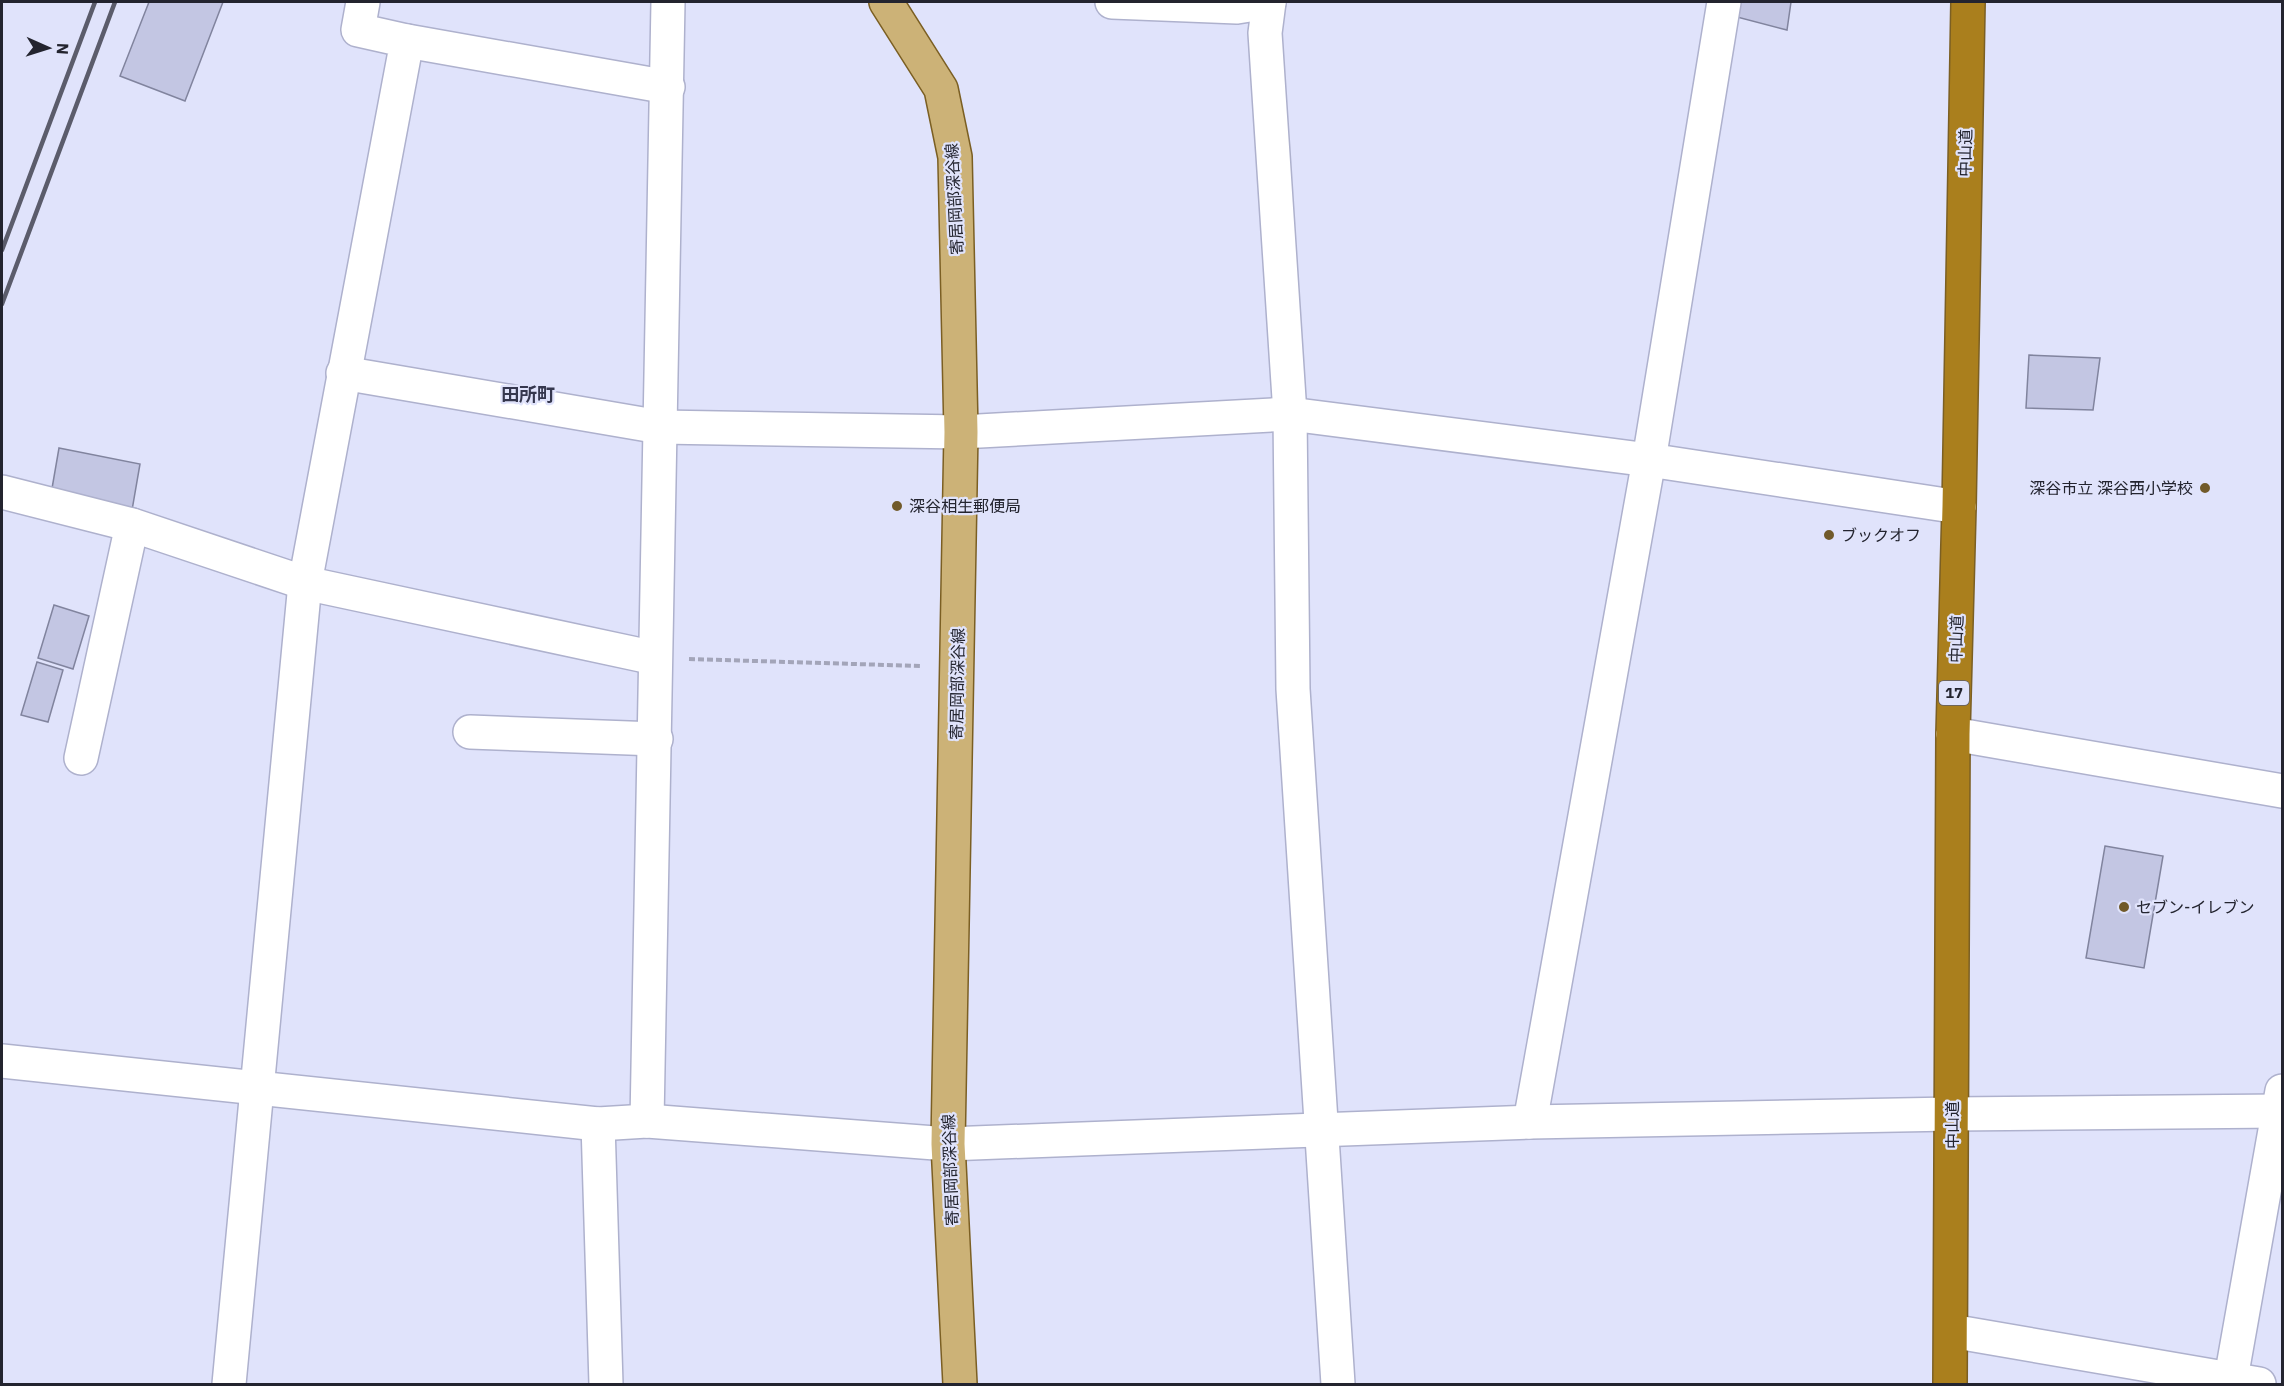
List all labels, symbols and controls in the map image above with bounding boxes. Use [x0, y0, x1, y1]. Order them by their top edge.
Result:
north arrow [18, 18, 78, 78]
text: N [53, 42, 73, 55]
street label: 中山道 [1955, 129, 1975, 177]
street label: 寄居岡部深谷線 [941, 143, 967, 255]
district label: 田所町 [501, 383, 555, 406]
place label: 深谷市立 深谷西小学校 [2029, 478, 2193, 498]
marker: 深谷市立 深谷西小学校 [2198, 481, 2212, 495]
place label: 深谷相生郵便局 [909, 496, 1021, 516]
marker: 深谷相生郵便局 [890, 499, 904, 513]
place label: ブックオフ [1841, 525, 1921, 545]
marker: ブックオフ [1822, 528, 1836, 542]
street label: 中山道 [1945, 615, 1967, 663]
street label: 寄居岡部深谷線 [946, 628, 968, 740]
road number: 17 [1939, 681, 1969, 705]
place label: セブン-イレブン [2136, 897, 2254, 917]
marker: セブン-イレブン [2117, 900, 2131, 914]
street label: 中山道 [1942, 1101, 1962, 1149]
street label: 寄居岡部深谷線 [938, 1114, 962, 1226]

